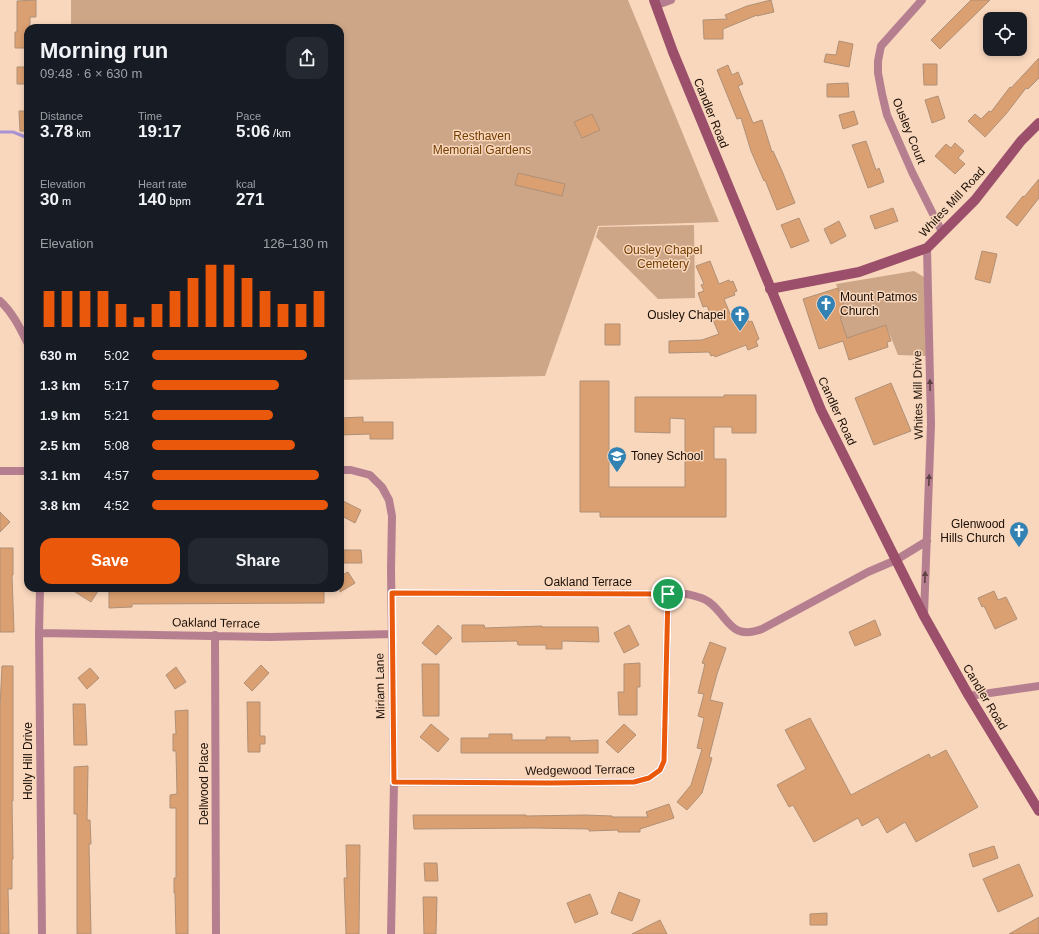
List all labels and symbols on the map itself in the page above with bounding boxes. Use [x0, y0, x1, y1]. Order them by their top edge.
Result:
street label: Candler Road [691, 76, 731, 150]
street label: Ousley Court [889, 96, 929, 167]
park label: Resthaven Memorial Gardens [433, 129, 531, 157]
street label: Whites Mill Road [916, 164, 988, 240]
park label: Ousley Chapel Cemetery [624, 243, 702, 271]
place label: Mount Patmos Church [840, 290, 917, 318]
church icon: Mount Patmos Church [815, 293, 837, 321]
church icon: Ousley Chapel [729, 304, 751, 332]
place label: Ousley Chapel [647, 308, 726, 322]
street label: Whites Mill Drive [910, 350, 926, 440]
street label: Candler Road [815, 374, 859, 448]
one-way arrow [927, 378, 933, 391]
school or university icon: Toney School [606, 445, 628, 473]
place label: Toney School [631, 449, 703, 463]
one-way arrow [926, 473, 932, 486]
place label: Glenwood Hills Church [940, 517, 1005, 545]
church icon: Glenwood Hills Church [1008, 520, 1030, 548]
one-way arrow [922, 571, 929, 583]
street label: Oakland Terrace [544, 575, 632, 589]
pin [651, 577, 685, 611]
street label: Oakland Terrace [172, 615, 260, 631]
street label: Miriam Lane [372, 653, 388, 719]
street label: Candler Road [960, 662, 1010, 732]
street label: Holly Hill Drive [21, 722, 35, 800]
street label: Dellwood Place [197, 742, 211, 825]
street label: Wedgewood Terrace [525, 762, 635, 778]

